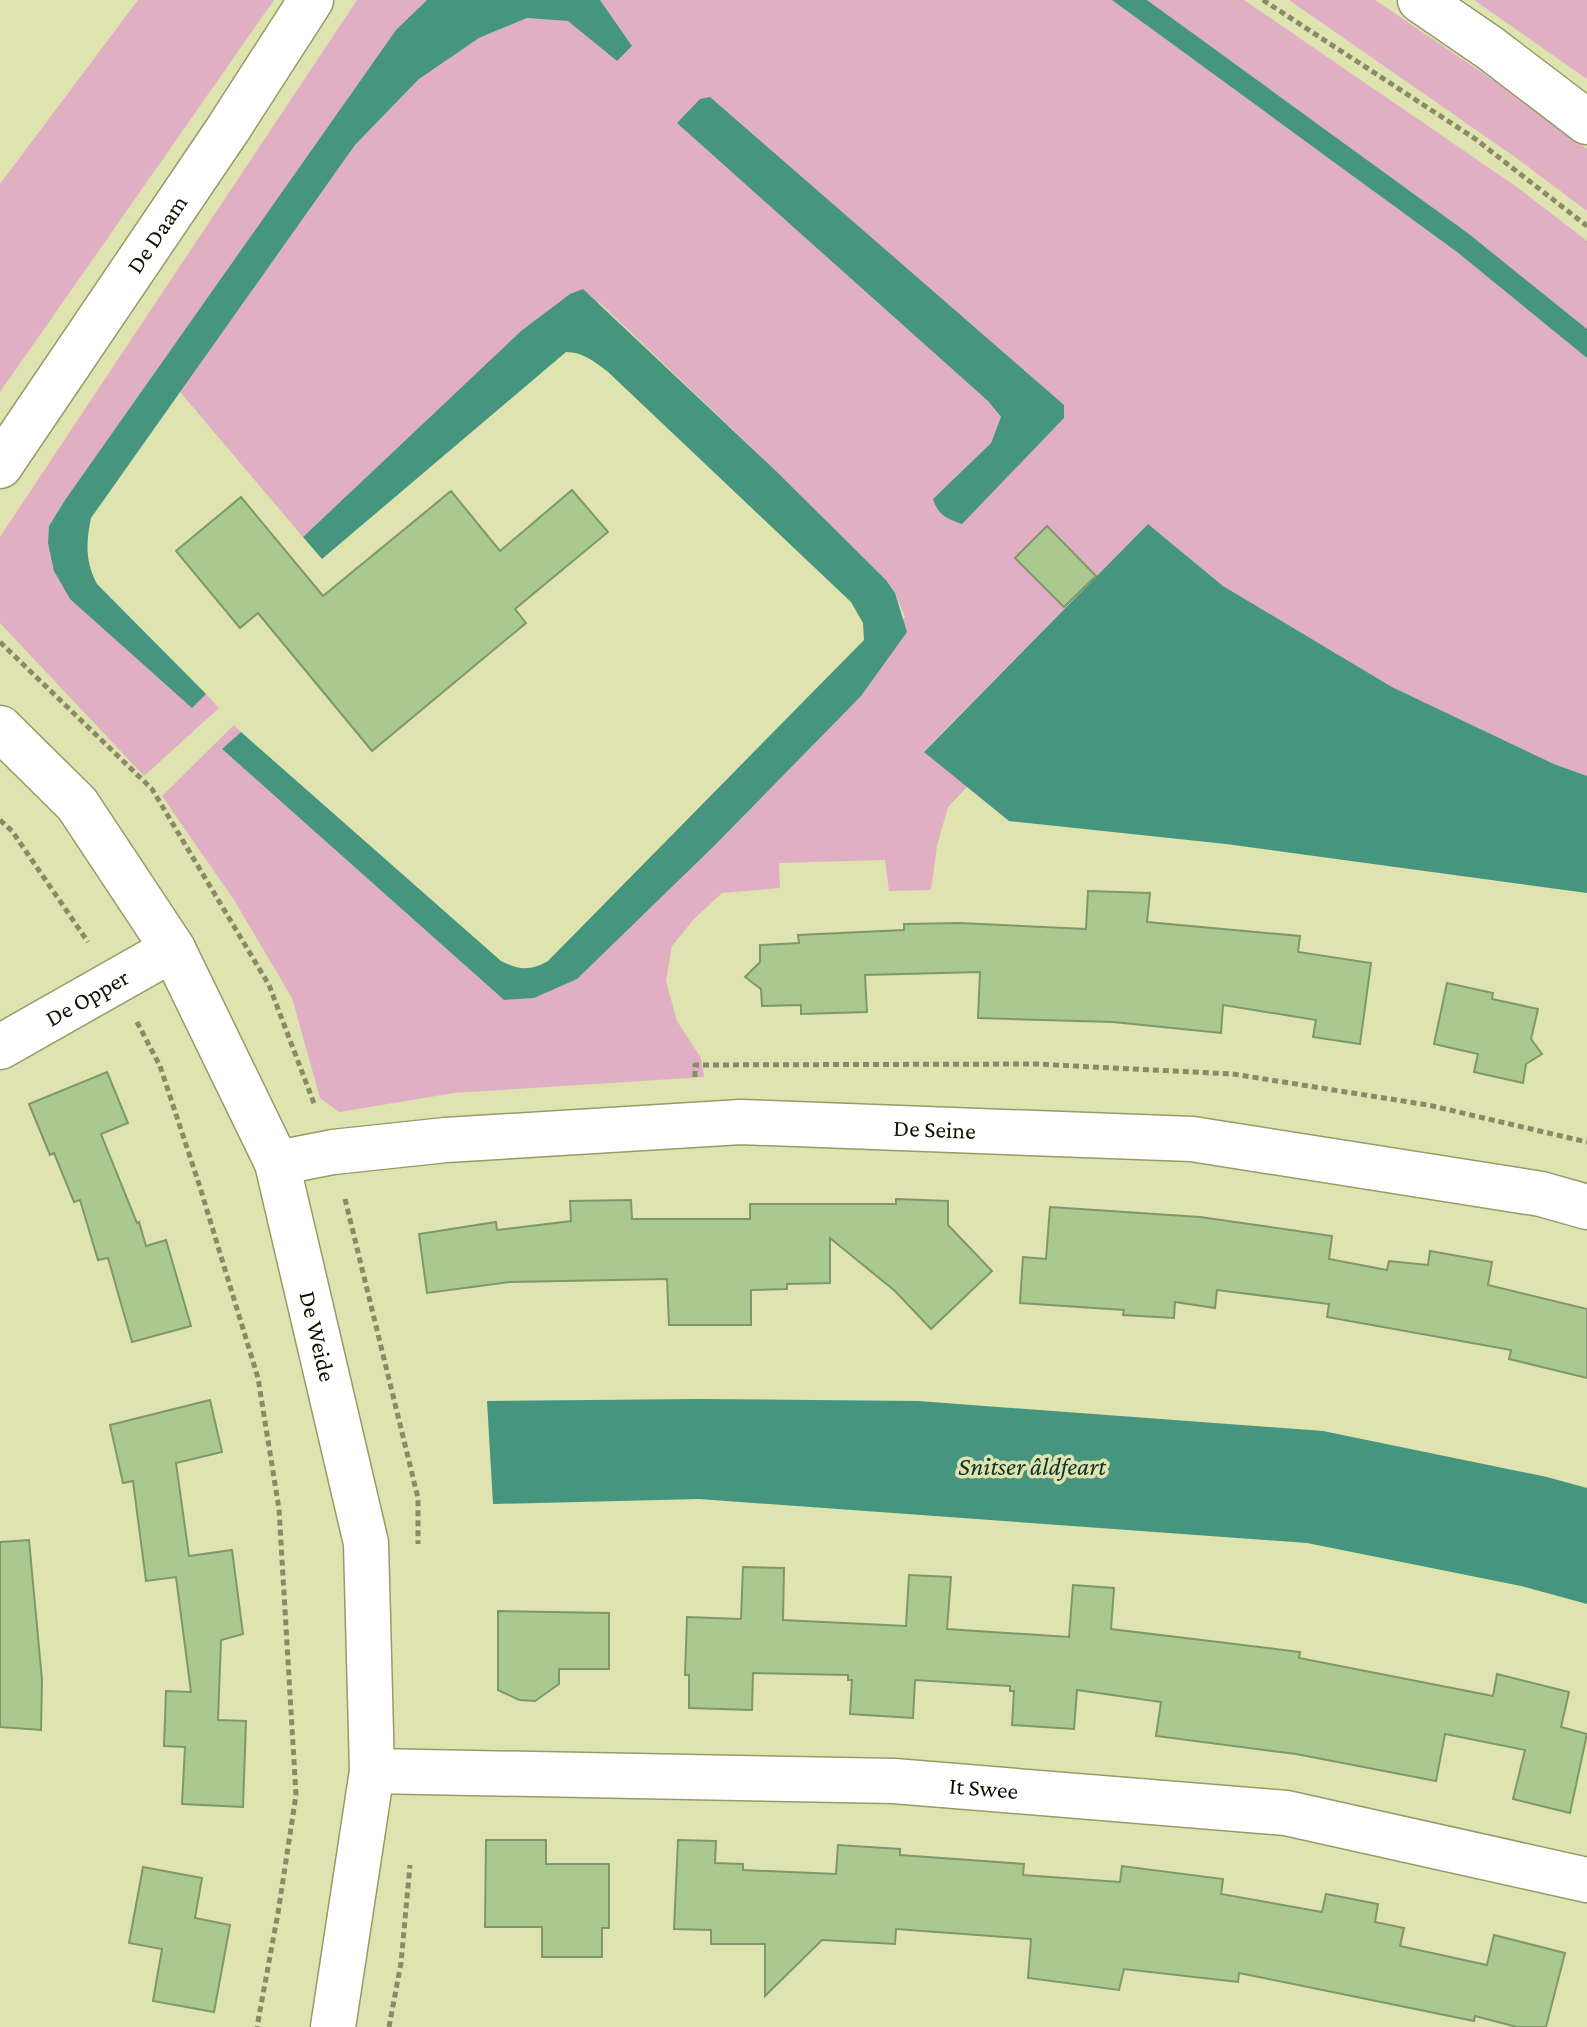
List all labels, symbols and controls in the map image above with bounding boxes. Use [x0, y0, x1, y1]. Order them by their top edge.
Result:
street label: De Daam [121, 190, 192, 278]
street label: De Opper [40, 963, 134, 1032]
street label: De Seine [893, 1114, 976, 1144]
street label: De Weide [294, 1288, 342, 1384]
water label: Snitser âldfeart [958, 1452, 1106, 1481]
street label: It Swee [948, 1772, 1019, 1804]

